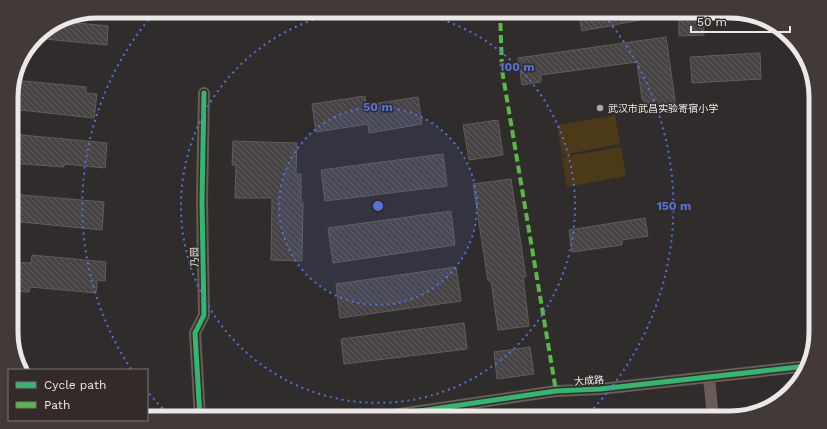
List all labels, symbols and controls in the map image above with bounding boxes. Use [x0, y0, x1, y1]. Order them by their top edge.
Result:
scale bar [691, 8, 790, 34]
text: 50 m [697, 15, 727, 29]
text: 100 m [499, 60, 535, 74]
text: 50 m [363, 100, 393, 114]
marker: 武汉市武昌实验寄宿小学 [595, 103, 605, 113]
place label: 武汉市武昌实验寄宿小学 [608, 103, 718, 114]
centre of rings [371, 199, 385, 213]
text: 150 m [657, 199, 691, 213]
street label: 乃园 [189, 247, 200, 267]
legend [8, 369, 148, 421]
street label: 大成路 [574, 374, 604, 387]
text: Cycle path [44, 378, 106, 392]
text: Path [44, 398, 70, 412]

